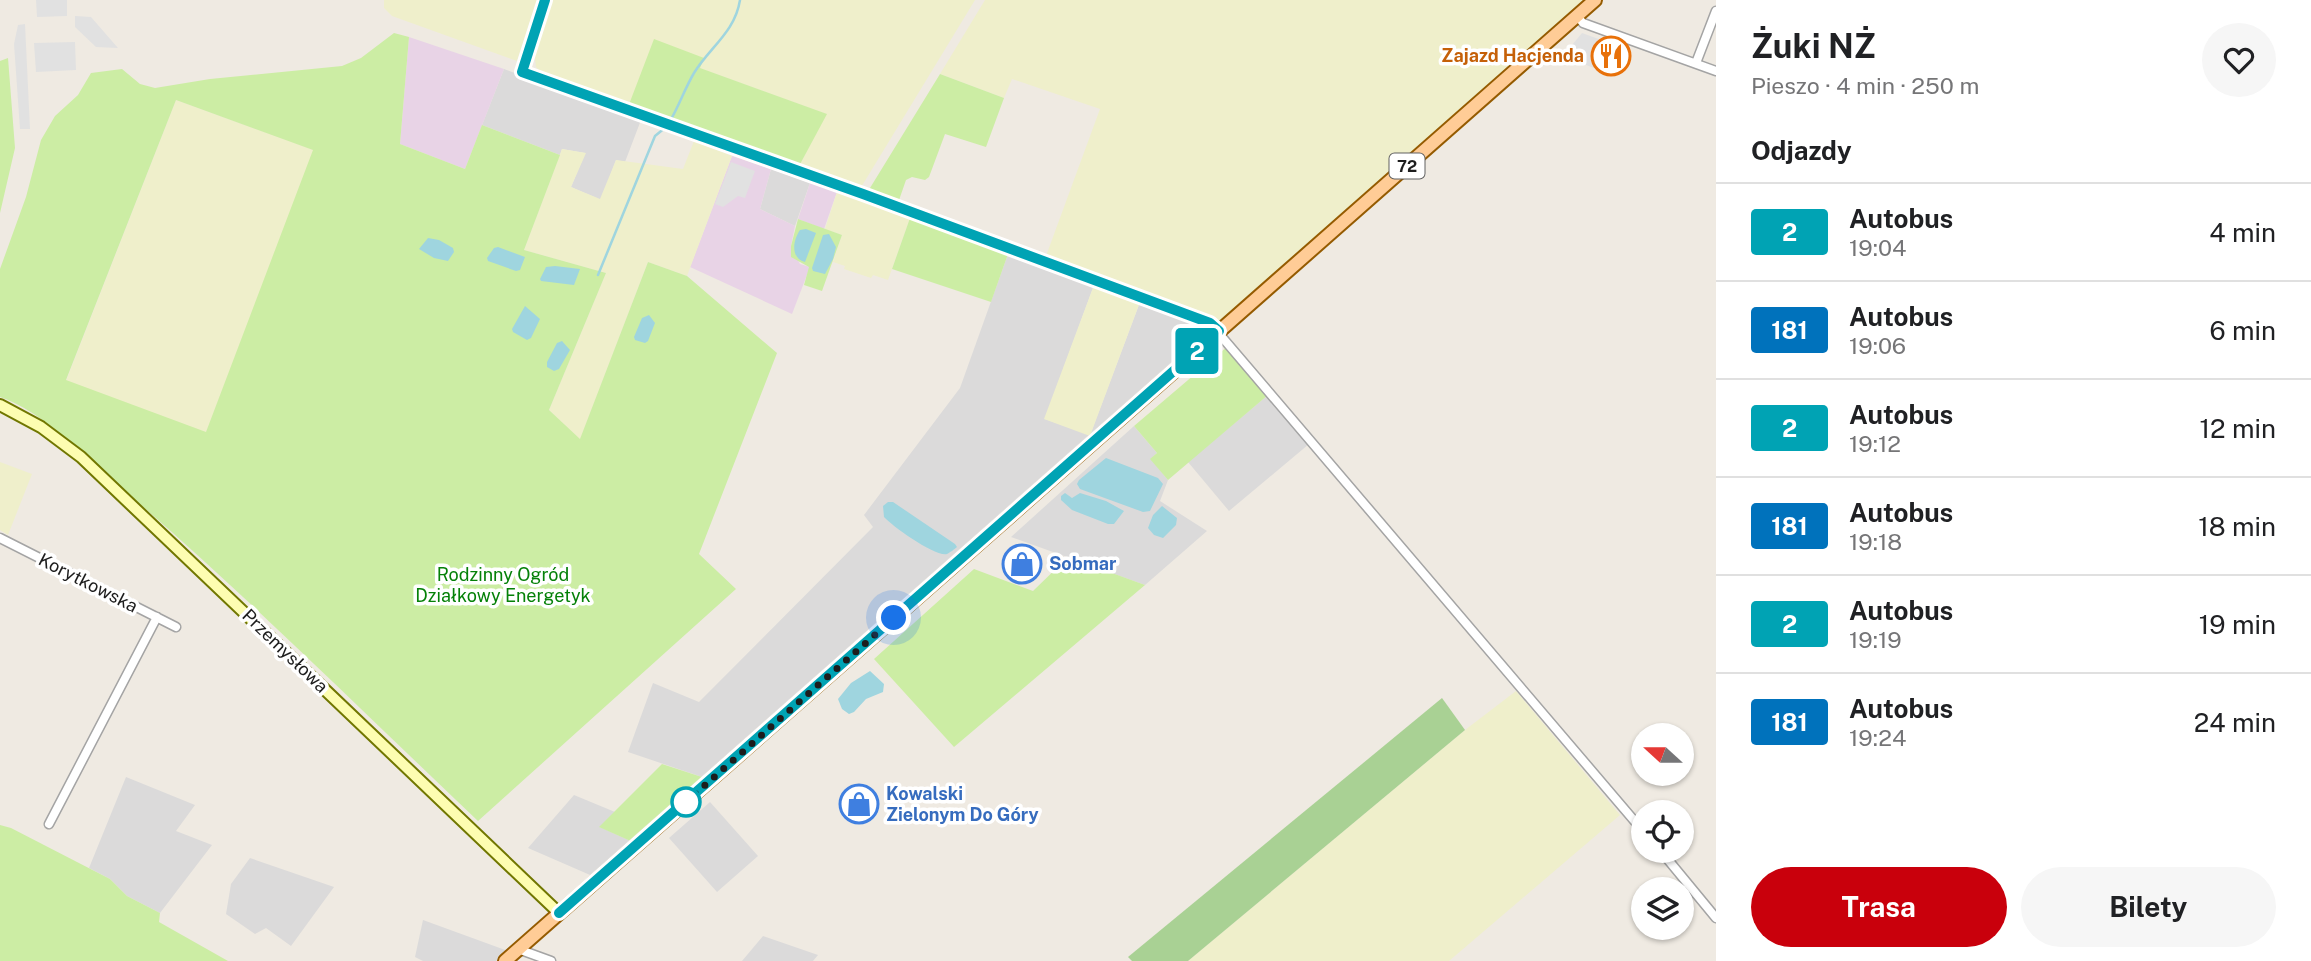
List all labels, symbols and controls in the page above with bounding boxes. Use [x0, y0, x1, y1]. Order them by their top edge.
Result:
button: heart [2202, 23, 2276, 97]
text: Żuki NŻ [1751, 27, 1876, 65]
restaurant icon: Zajazd Hacjenda [1590, 35, 1632, 77]
place label: Zajazd Hacjenda [1441, 45, 1584, 66]
text: Pieszo · 4 min · 250 m [1751, 72, 1979, 99]
text: Odjazdy [1751, 135, 1852, 166]
road number: 72 [1390, 154, 1424, 178]
text: Autobus [1849, 203, 1953, 234]
text: 4 min [2209, 217, 2276, 248]
text: 2 [1782, 218, 1797, 246]
text: 19:04 [1849, 234, 1906, 261]
text: Autobus [1849, 301, 1953, 332]
text: 6 min [2209, 315, 2276, 346]
text: 181 [1771, 316, 1808, 344]
line badge: 2 [1174, 328, 1220, 374]
text: 19:06 [1849, 332, 1906, 359]
text: 2 [1189, 337, 1205, 365]
text: Autobus [1849, 399, 1953, 430]
text: 12 min [2200, 413, 2276, 444]
text: 2 [1782, 414, 1797, 442]
text: 19:12 [1849, 430, 1901, 457]
text: Autobus [1849, 497, 1953, 528]
text: 18 min [2198, 511, 2276, 542]
text: 181 [1771, 512, 1808, 540]
text: 19:18 [1849, 528, 1902, 555]
shop icon: Sobmar [1001, 543, 1043, 585]
street label: Korytkowska [35, 549, 141, 617]
place label: Sobmar [1049, 553, 1117, 574]
park label: Rodzinny Ogród Działkowy Energetyk [415, 564, 591, 606]
text: Autobus [1849, 595, 1953, 626]
your location [876, 600, 911, 635]
street label: Przemysłowa [238, 605, 333, 697]
text: 19 min [2199, 609, 2276, 640]
text: 2 [1782, 610, 1797, 638]
text: 19:19 [1849, 626, 1902, 653]
text: Autobus [1849, 693, 1953, 724]
text: 24 min [2194, 707, 2276, 738]
text: 181 [1771, 708, 1808, 736]
north arrow [1631, 723, 1694, 786]
map controls [1631, 723, 1694, 940]
text: 19:24 [1849, 724, 1907, 751]
shop icon: Kowalski Zielonym Do Góry [838, 783, 880, 825]
place label: Kowalski Zielonym Do Góry [886, 783, 1039, 825]
unlabelled marker [671, 787, 701, 817]
button: locate [1631, 800, 1694, 863]
button: Trasa [1751, 867, 2007, 947]
button: Bilety [2021, 867, 2276, 947]
button: layers [1631, 877, 1694, 940]

